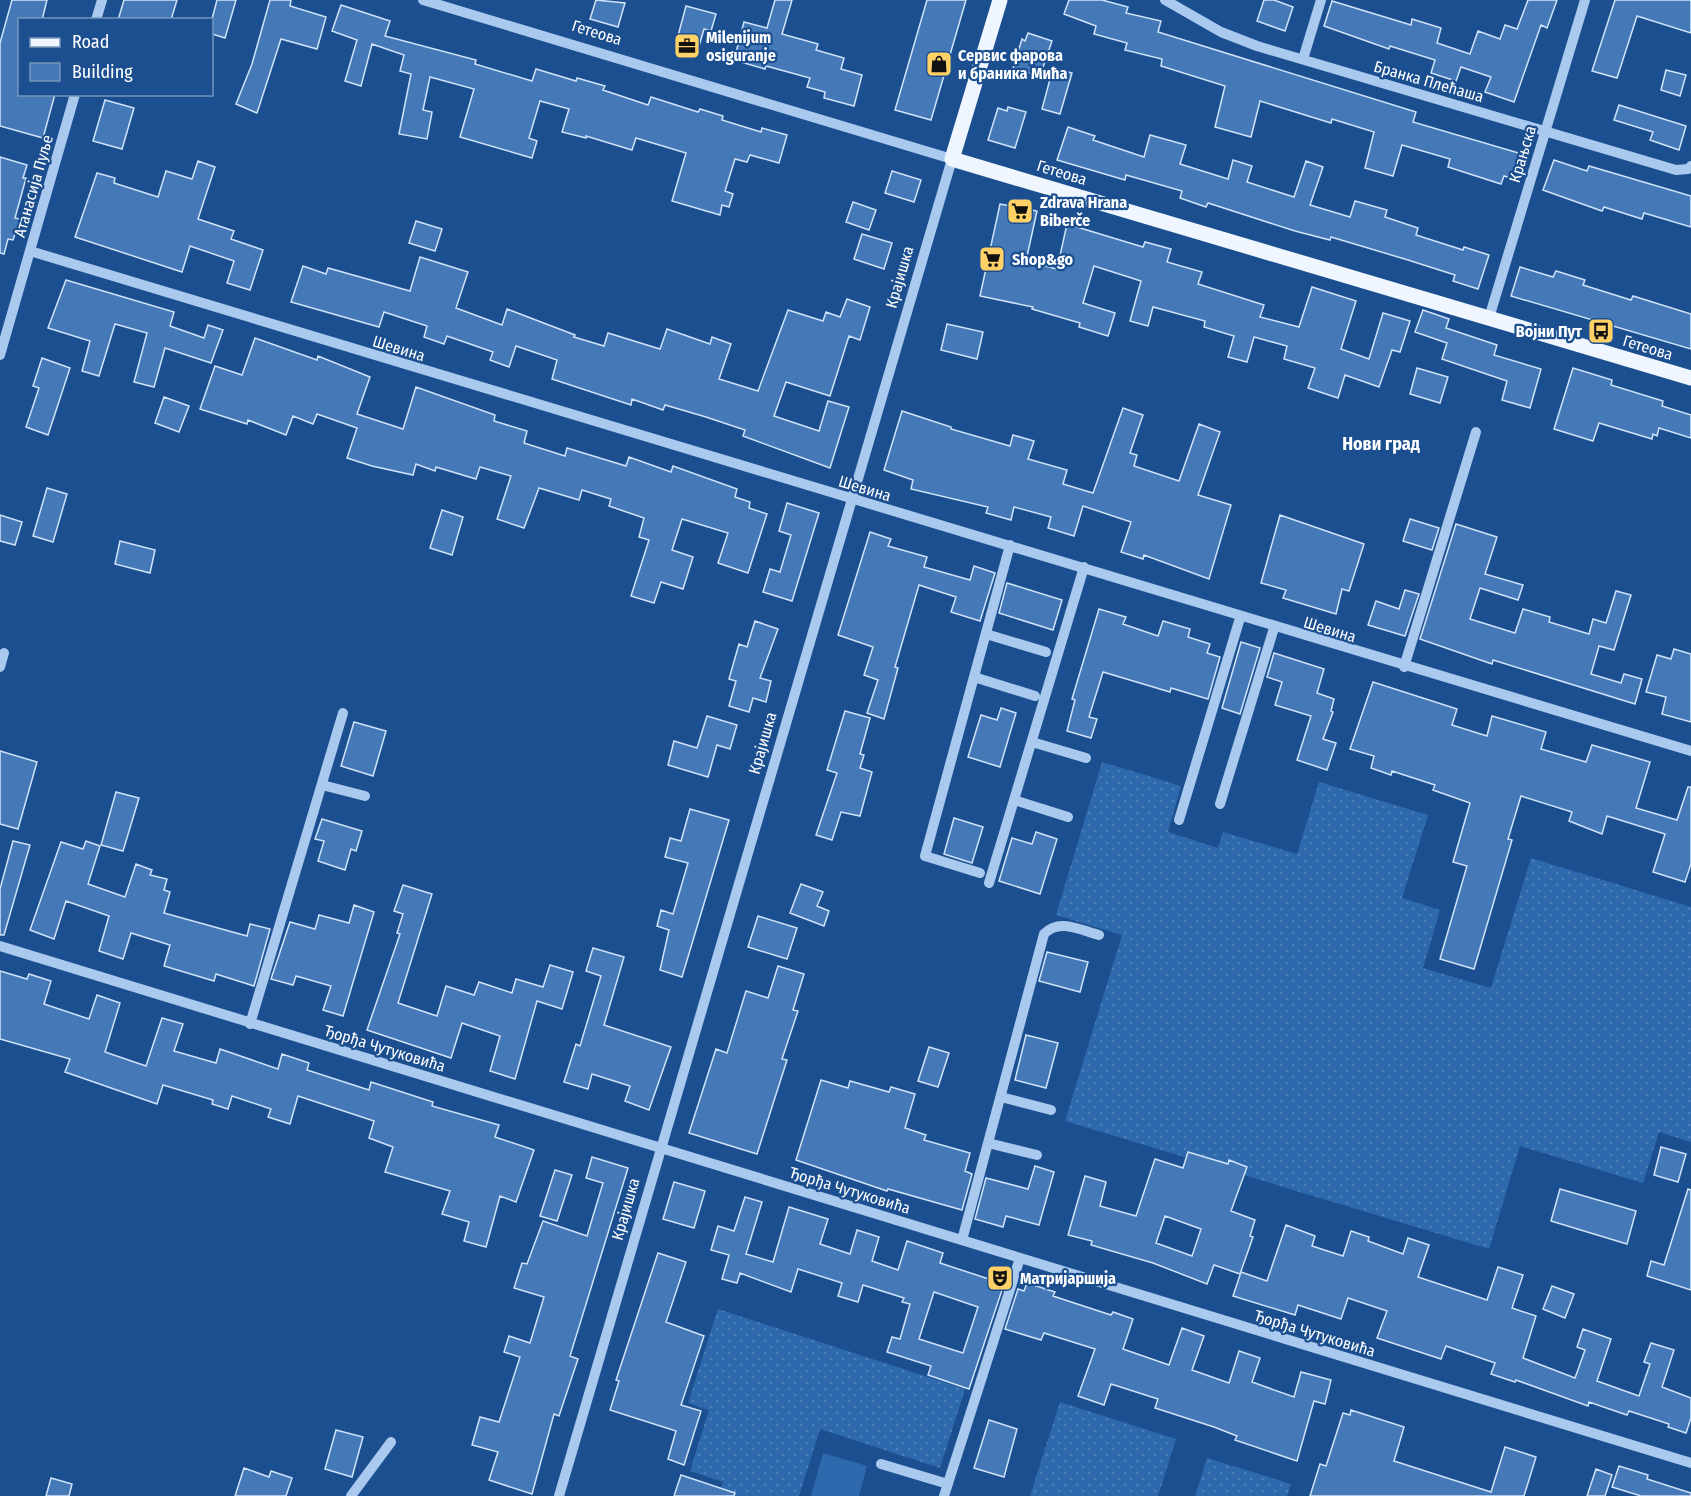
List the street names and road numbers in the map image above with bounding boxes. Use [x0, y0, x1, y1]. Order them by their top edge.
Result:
street label: Гетеова [569, 16, 624, 49]
street label: Бранка Плећаша [1372, 57, 1486, 106]
street label: Крањска [1505, 123, 1540, 185]
street label: Атанасија Пуље [10, 133, 57, 239]
street label: Гетеова [1034, 156, 1089, 189]
street label: Крајишка [882, 244, 917, 310]
street label: Шевина [370, 331, 428, 366]
street label: Гетеова [1620, 331, 1675, 364]
street label: Шевина [836, 471, 894, 506]
street label: Шевина [1301, 612, 1359, 647]
street label: Крајишка [745, 710, 780, 776]
street label: Ђорђа Чутуковића [322, 1021, 448, 1076]
street label: Ђорђа Чутуковића [787, 1163, 913, 1218]
street label: Крајишка [608, 1176, 643, 1242]
street label: Ђорђа Чутуковића [1252, 1306, 1378, 1361]

